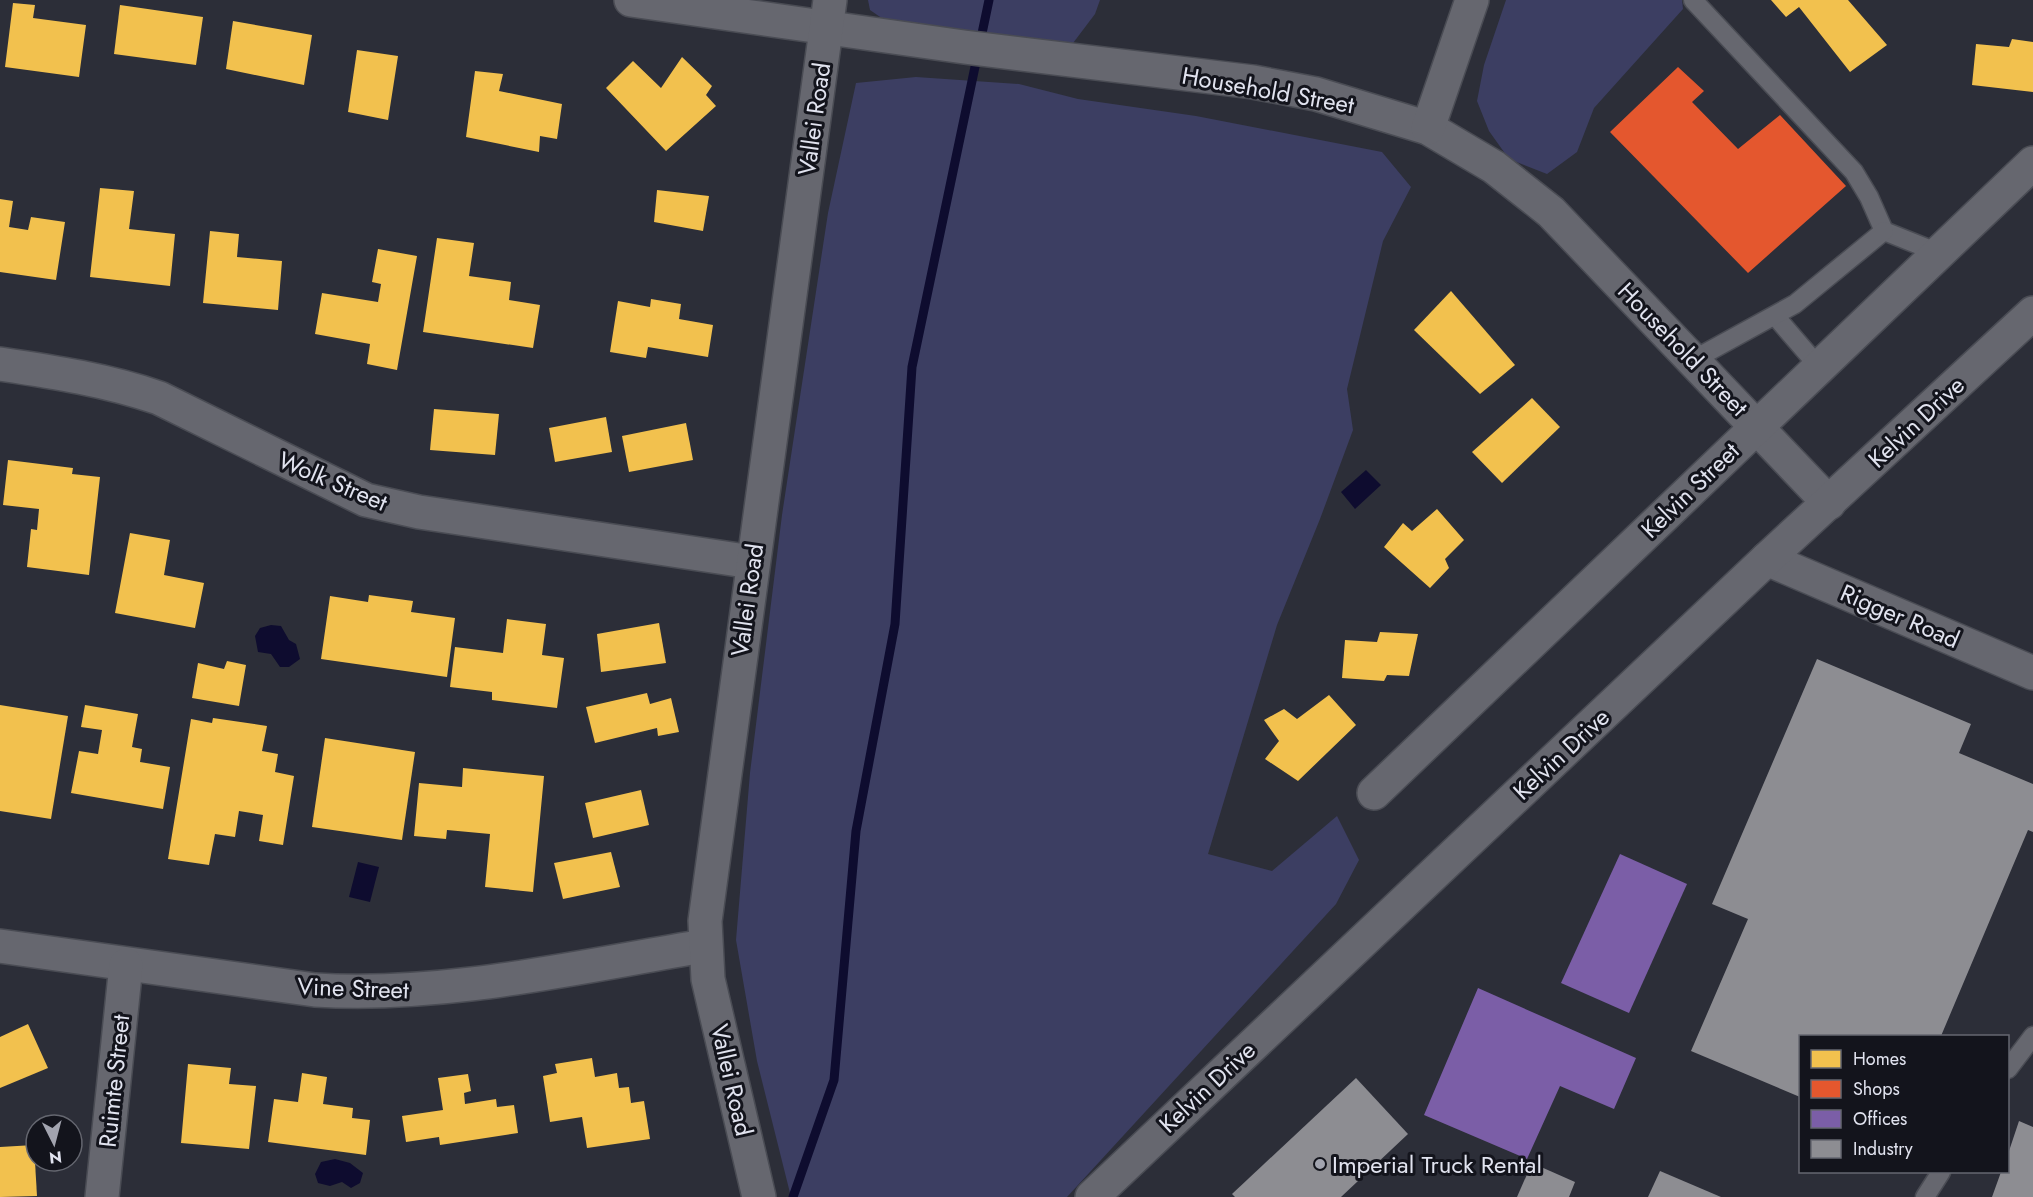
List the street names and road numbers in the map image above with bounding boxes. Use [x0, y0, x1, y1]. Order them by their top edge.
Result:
street label: Household Street [1179, 58, 1357, 122]
street label: Vallei Road [789, 60, 839, 178]
street label: Household Street [1610, 274, 1756, 424]
street label: Kelvin Drive [1860, 368, 1972, 476]
street label: Kelvin Street [1633, 434, 1747, 546]
street label: Wolk Street [273, 442, 393, 520]
street label: Vallei Road [722, 541, 772, 659]
street label: Rigger Road [1835, 575, 1965, 657]
street label: Kelvin Drive [1505, 700, 1617, 808]
street label: Vine Street [297, 969, 410, 1007]
street label: Ruimte Street [90, 1013, 138, 1149]
street label: Vallei Road [702, 1021, 762, 1139]
street label: Kelvin Drive [1151, 1033, 1263, 1141]

